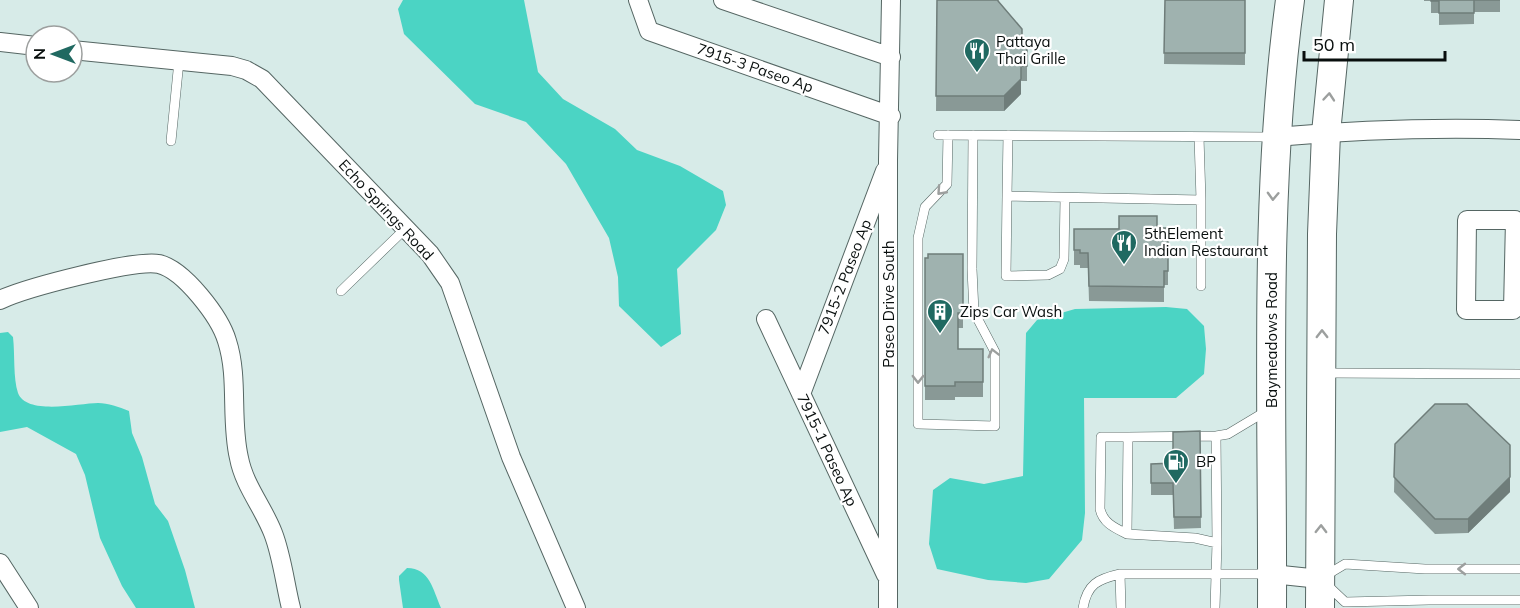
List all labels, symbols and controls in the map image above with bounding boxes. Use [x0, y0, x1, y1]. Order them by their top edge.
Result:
north arrow [24, 24, 84, 84]
scale bar [1304, 24, 1445, 62]
place label: Pattaya Thai Grille [996, 32, 1066, 68]
text: 50 m [1313, 33, 1355, 56]
restaurant icon: Pattaya Thai Grille [962, 36, 992, 74]
street label: 7915-3 Paseo Ap [694, 39, 816, 96]
text: N [29, 48, 49, 60]
one-way arrow [1322, 92, 1335, 101]
street label: Echo Springs Road [335, 155, 438, 264]
one-way arrow [937, 184, 948, 195]
one-way arrow [1267, 191, 1279, 200]
street label: 7915-2 Paseo Ap [814, 217, 875, 337]
place label: 5thElement Indian Restaurant [1144, 224, 1268, 260]
restaurant icon: 5thElement Indian Restaurant [1109, 228, 1139, 266]
street label: Paseo Drive South [879, 240, 898, 368]
street label: Baymeadows Road [1262, 272, 1281, 408]
building icon: Zips Car Wash [925, 297, 955, 335]
place label: Zips Car Wash [960, 302, 1062, 321]
one-way arrow [1316, 329, 1328, 338]
one-way arrow [987, 348, 1000, 358]
one-way arrow [912, 374, 924, 383]
street label: 7915-1 Paseo Ap [793, 391, 862, 509]
fuel station icon: BP [1161, 447, 1191, 485]
place label: BP [1196, 452, 1216, 471]
one-way arrow [1314, 524, 1327, 533]
one-way arrow [1457, 563, 1466, 575]

